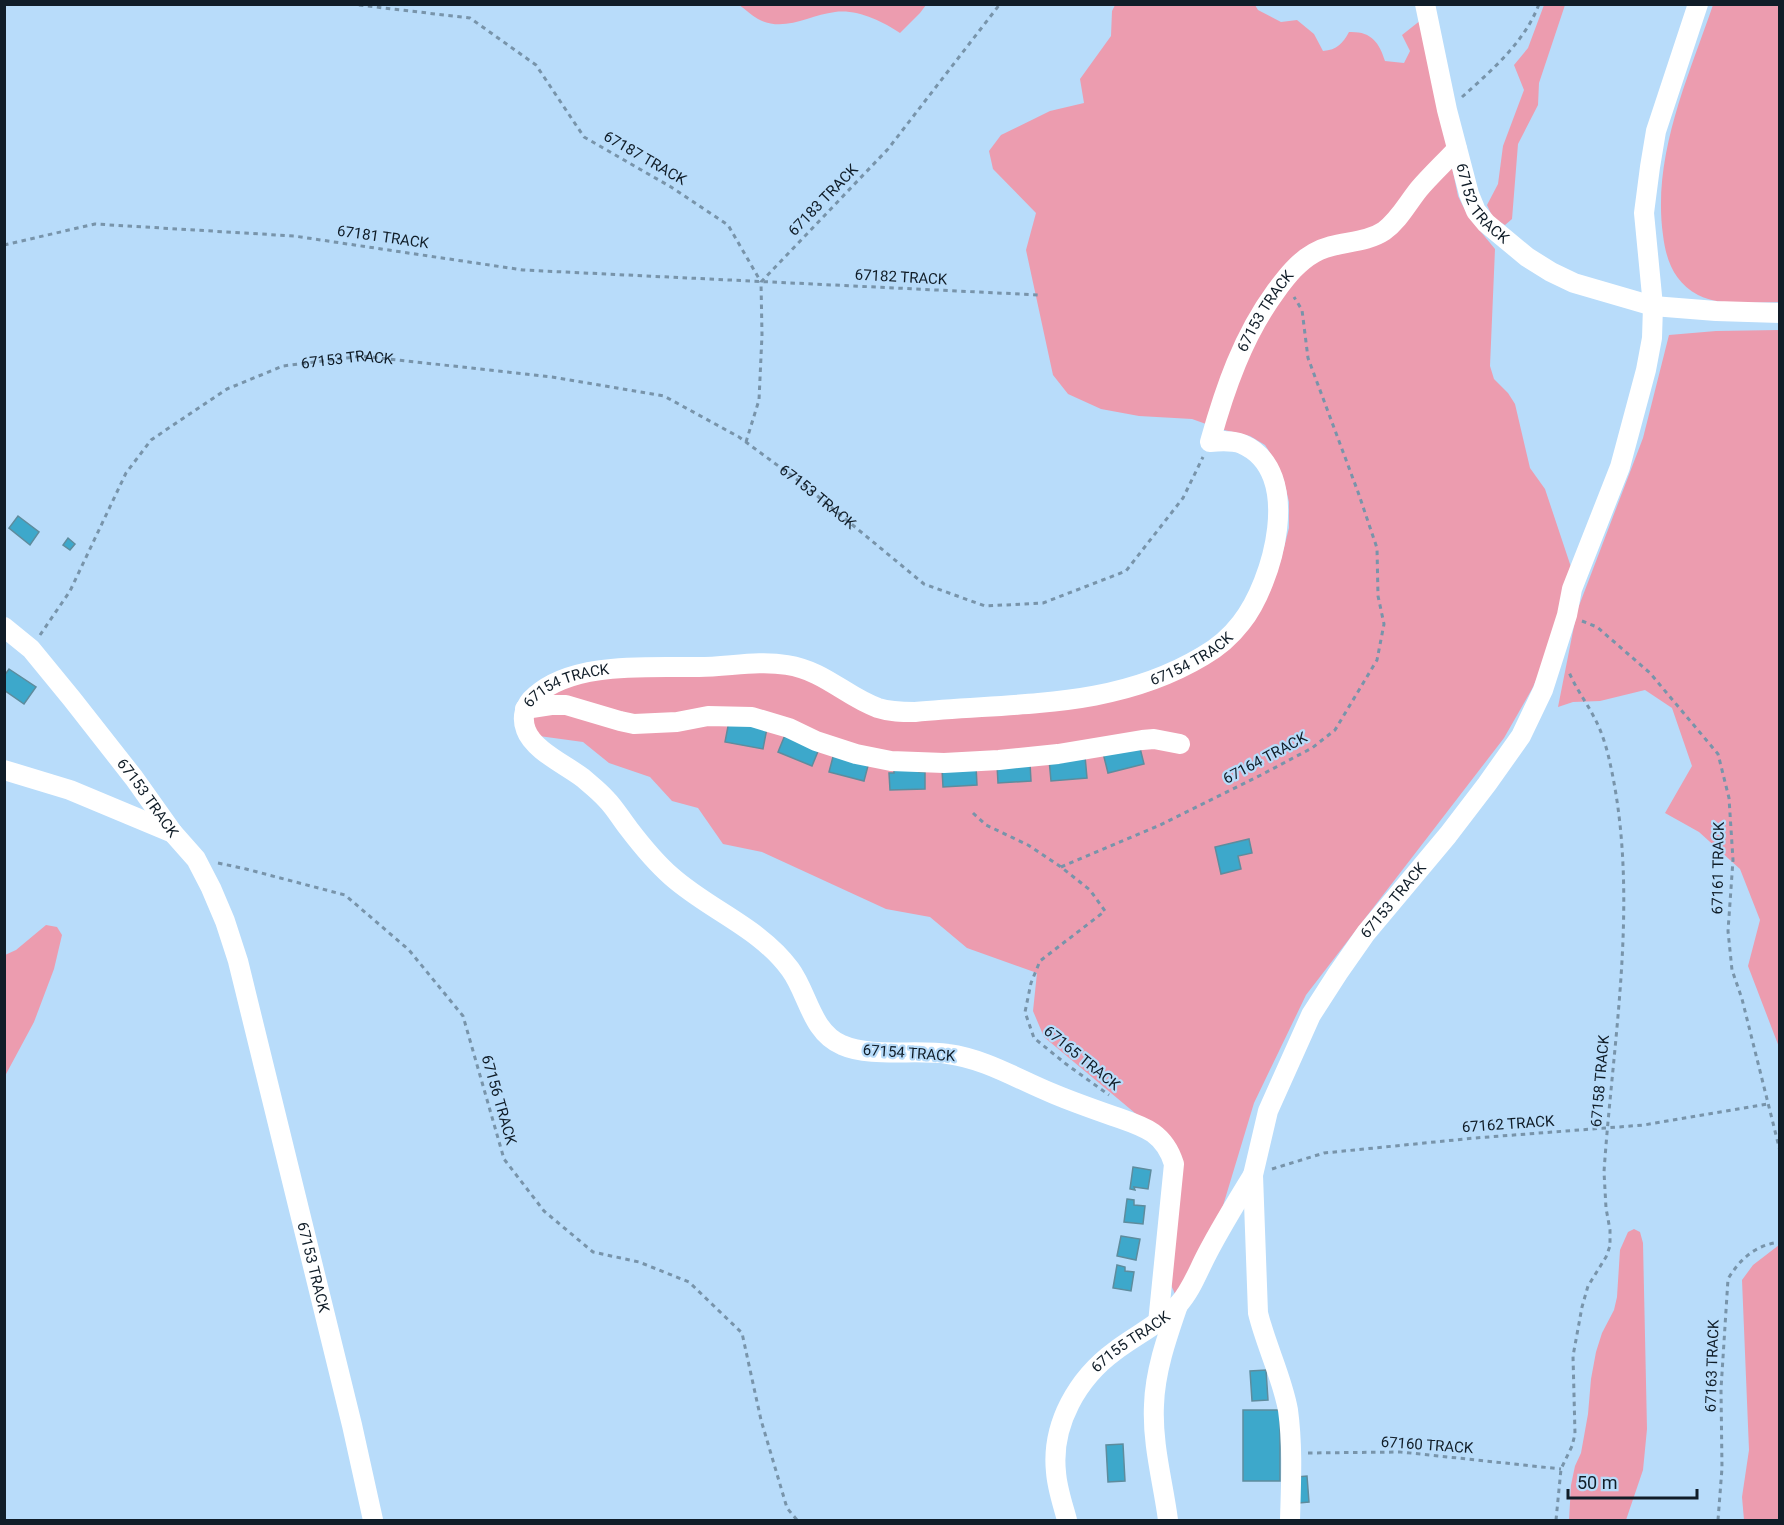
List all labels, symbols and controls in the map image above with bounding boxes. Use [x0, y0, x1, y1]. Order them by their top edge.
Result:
street label: 67187 TRACK [600, 127, 690, 189]
street label: 67183 TRACK [784, 160, 862, 240]
street label: 67152 TRACK [1452, 161, 1513, 248]
street label: 67181 TRACK [336, 222, 431, 252]
street label: 67182 TRACK [854, 266, 948, 288]
street label: 67153 TRACK [1233, 266, 1298, 355]
street label: 67153 TRACK [300, 347, 395, 373]
street label: 67153 TRACK [776, 461, 860, 533]
street label: 67154 TRACK [1148, 628, 1237, 689]
street label: 67154 TRACK [519, 660, 611, 711]
street label: 67164 TRACK [1220, 728, 1311, 788]
street label: 67153 TRACK [113, 755, 182, 841]
street label: 67161 TRACK [1708, 821, 1728, 914]
street label: 67153 TRACK [1357, 859, 1430, 942]
street label: 67165 TRACK [1040, 1022, 1124, 1095]
street label: 67158 TRACK [1587, 1033, 1613, 1128]
street label: 67154 TRACK [862, 1041, 956, 1065]
street label: 67156 TRACK [478, 1053, 521, 1148]
street label: 67162 TRACK [1461, 1112, 1555, 1136]
street label: 67153 TRACK [293, 1220, 333, 1315]
street label: 67155 TRACK [1087, 1307, 1174, 1376]
street label: 67163 TRACK [1701, 1319, 1723, 1413]
street label: 67160 TRACK [1380, 1433, 1474, 1457]
scale bar [1568, 1462, 1697, 1500]
text: 50 m [1577, 1472, 1617, 1493]

